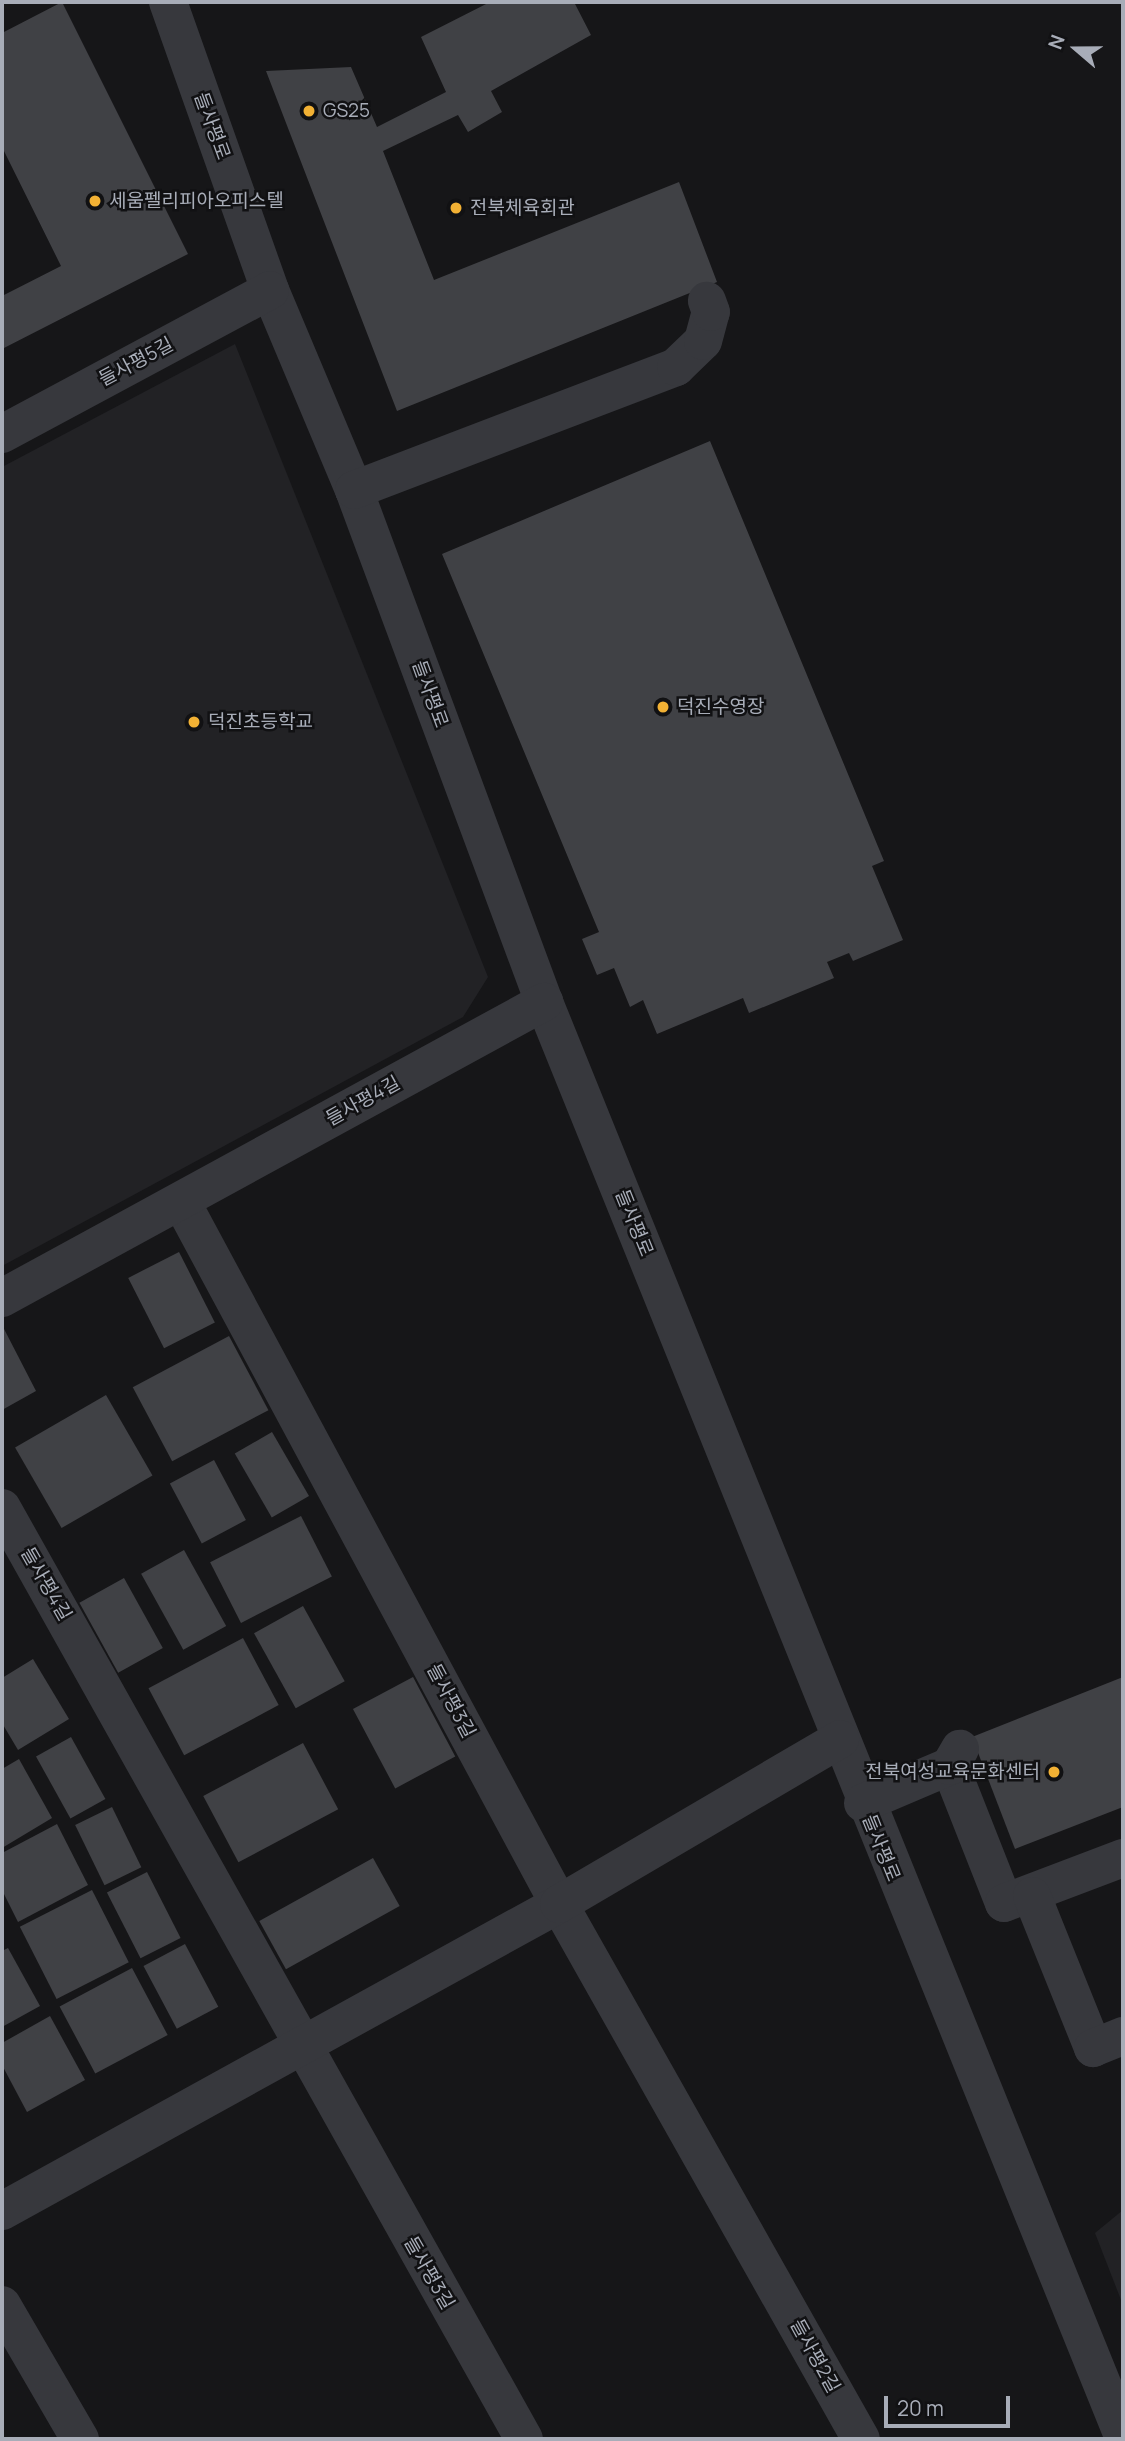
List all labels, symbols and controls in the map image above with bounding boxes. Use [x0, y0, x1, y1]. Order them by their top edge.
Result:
north arrow [1041, 14, 1111, 84]
text: N [1042, 31, 1071, 53]
street label: 들사평로 [189, 89, 235, 163]
place label: GS25 [323, 100, 370, 122]
marker: GS25 [301, 103, 317, 119]
place label: 세움펠리피아오피스텔 [109, 190, 284, 212]
marker: 세움펠리피아오피스텔 [87, 193, 103, 209]
place label: 전북체육회관 [470, 197, 575, 219]
marker: 전북체육회관 [448, 200, 464, 216]
street label: 들사평5길 [95, 333, 177, 391]
street label: 들사평로 [407, 657, 453, 731]
place label: 덕진수영장 [677, 696, 764, 718]
marker: 덕진수영장 [655, 699, 671, 715]
place label: 덕진초등학교 [208, 711, 313, 733]
marker: 덕진초등학교 [186, 714, 202, 730]
street label: 들사평4길 [322, 1071, 404, 1131]
street label: 들사평로 [610, 1186, 658, 1260]
street label: 들사평4길 [16, 1543, 76, 1625]
street label: 들사평3길 [422, 1660, 480, 1742]
place label: 전북여성교육문화센터 [865, 1761, 1040, 1783]
marker: 전북여성교육문화센터 [1046, 1764, 1062, 1780]
street label: 들사평로 [857, 1811, 905, 1885]
street label: 들사평3길 [399, 2232, 459, 2314]
street label: 들사평2길 [785, 2315, 845, 2397]
scale bar [887, 2382, 1013, 2426]
text: 20 m [897, 2394, 944, 2422]

